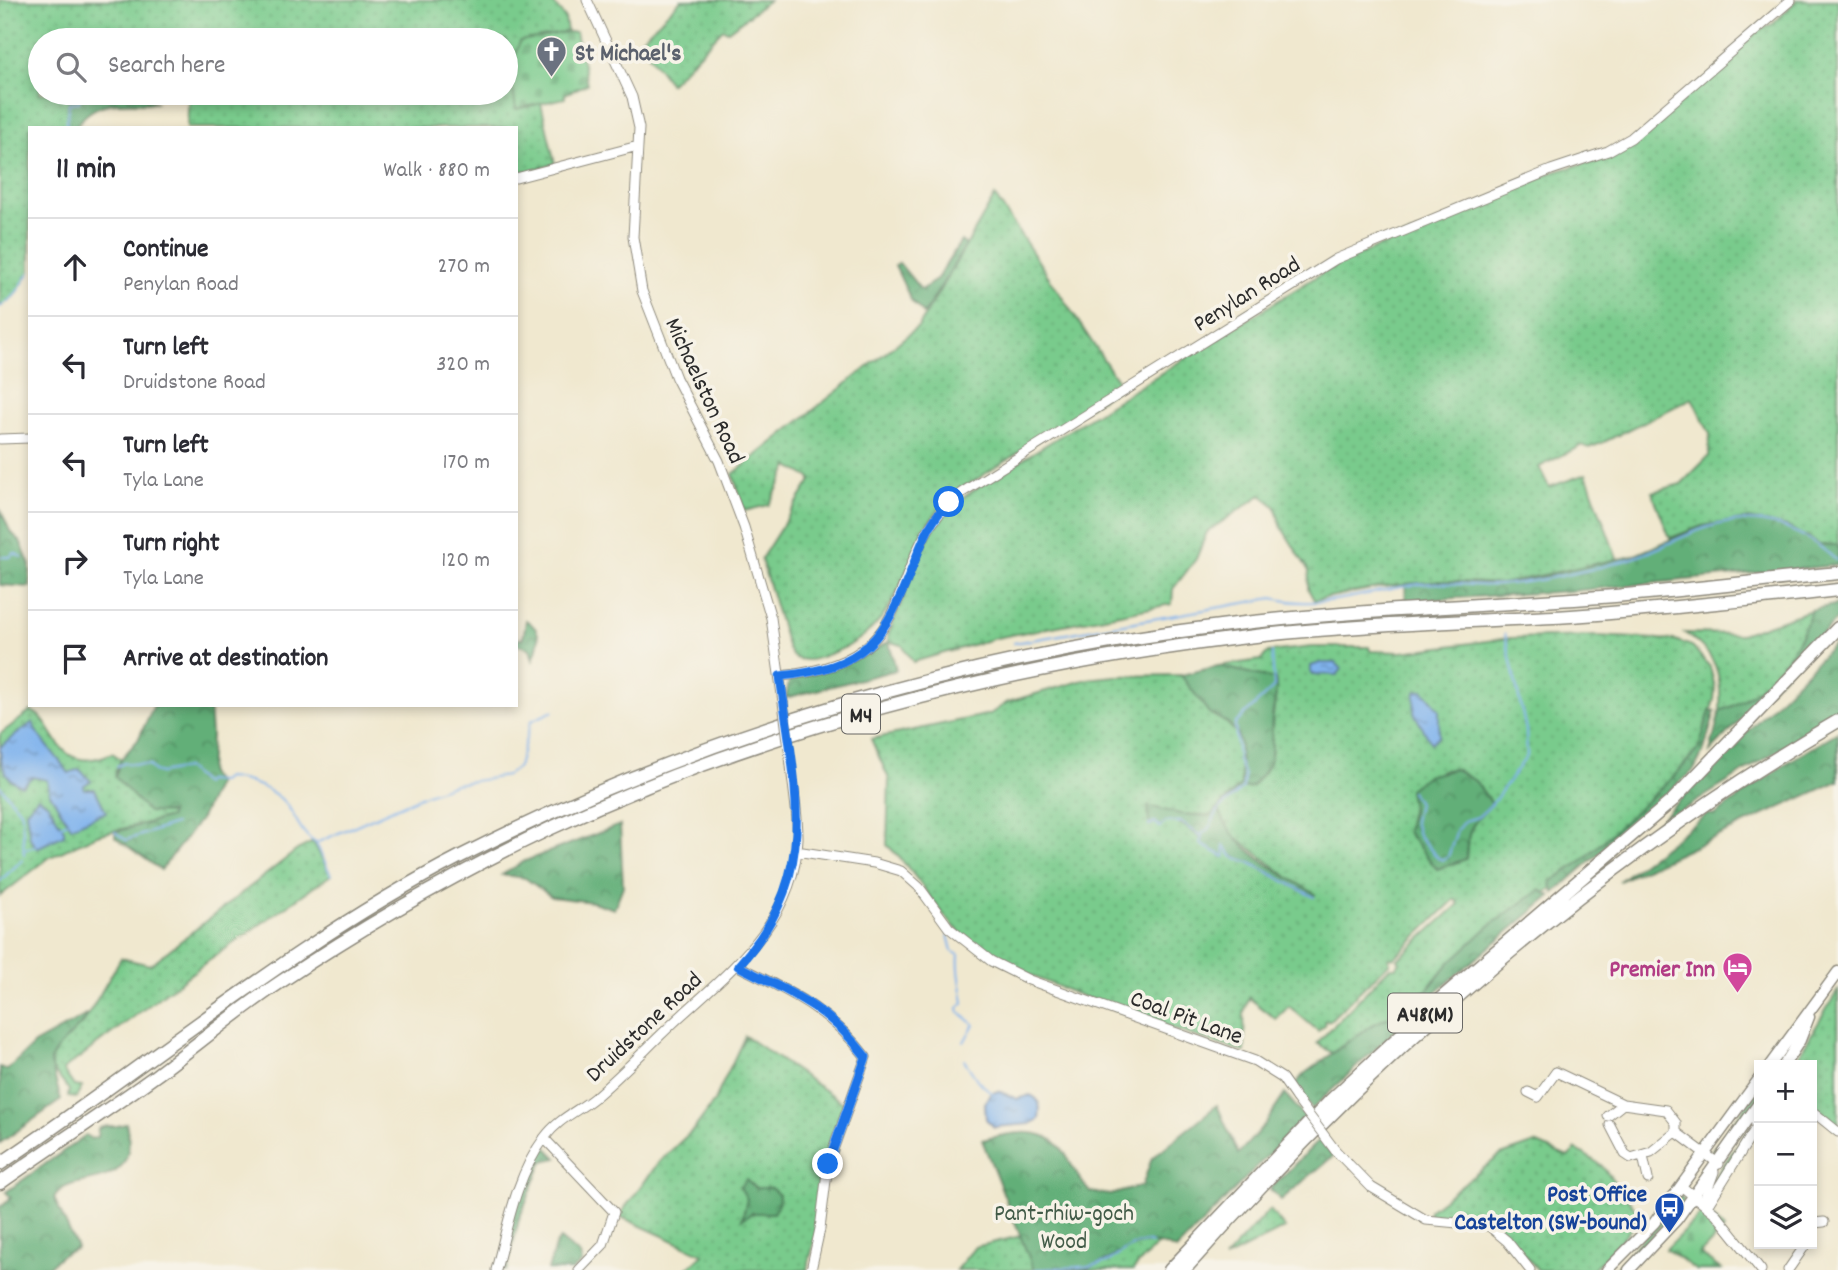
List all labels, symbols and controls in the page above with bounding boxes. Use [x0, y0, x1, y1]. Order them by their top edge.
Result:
search box [28, 28, 518, 105]
church icon: St Michael's [535, 35, 569, 79]
place label: St Michael's [575, 38, 681, 72]
icon: search [52, 48, 90, 86]
text: Search here [108, 48, 226, 85]
text: 11 min [56, 150, 116, 193]
text: Walk · 880 m [383, 155, 490, 188]
text: Continue [123, 232, 208, 269]
icon: ahead [56, 248, 94, 286]
street label: Penylan Road [1187, 249, 1308, 342]
text: 270 m [438, 251, 490, 284]
text: Penylan Road [123, 269, 239, 302]
street label: Michaelston Road [655, 313, 752, 470]
text: Turn left [123, 330, 209, 367]
icon: left [56, 346, 94, 384]
text: 320 m [436, 349, 490, 382]
text: Druidstone Road [123, 367, 266, 400]
text: Turn left [123, 428, 209, 465]
icon: left [56, 444, 94, 482]
text: 170 m [443, 447, 490, 480]
text: Tyla Lane [123, 465, 204, 498]
route start [933, 486, 964, 517]
text: Turn right [123, 526, 220, 563]
icon: right [56, 542, 94, 580]
text: 120 m [441, 545, 490, 578]
text: Tyla Lane [123, 563, 204, 596]
icon: arrive [56, 640, 94, 678]
text: Arrive at destination [123, 641, 328, 678]
road number: M4 [842, 694, 880, 734]
hotel icon: Premier Inn [1721, 951, 1755, 995]
place label: Premier Inn [1609, 954, 1715, 988]
street label: Druidstone Road [579, 965, 711, 1091]
street label: Coal Pit Lane [1125, 983, 1247, 1055]
road number: A48(M) [1388, 994, 1462, 1032]
map controls [1754, 1060, 1817, 1249]
button: + [1754, 1060, 1817, 1123]
button: − [1754, 1123, 1817, 1186]
route end [812, 1148, 843, 1179]
place label: Post Office Castelton (SW-bound) [1454, 1179, 1647, 1241]
button: layers [1754, 1186, 1817, 1249]
bus stop icon: Post Office Castelton (SW-bound) [1653, 1190, 1687, 1234]
park label: Pant-rhiw-goch Wood [994, 1198, 1134, 1260]

